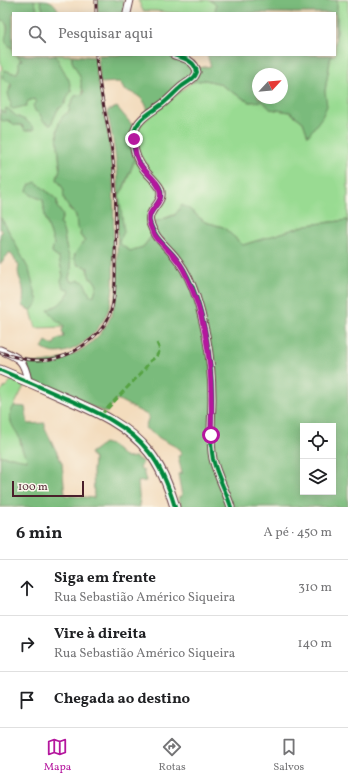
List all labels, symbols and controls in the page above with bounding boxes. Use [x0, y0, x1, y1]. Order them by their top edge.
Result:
search box [12, 12, 336, 56]
icon: search [26, 23, 48, 45]
text: Pesquisar aqui [58, 24, 153, 45]
north arrow [252, 68, 288, 104]
route end [125, 130, 143, 148]
map controls [300, 423, 336, 495]
button: locate [300, 423, 336, 459]
route start [202, 426, 220, 444]
button: layers [300, 459, 336, 495]
scale bar [12, 479, 84, 498]
text: 100 m [18, 480, 48, 495]
text: 6 min [16, 522, 62, 545]
text: A pé · 450 m [264, 524, 332, 542]
text: Siga em frente [54, 568, 156, 589]
icon: ahead [16, 577, 38, 599]
text: 310 m [298, 579, 332, 597]
text: Rua Sebastião Américo Siqueira [54, 589, 235, 607]
text: Vire à direita [54, 624, 146, 645]
icon: right [16, 633, 38, 655]
text: 140 m [298, 635, 332, 653]
text: Rua Sebastião Américo Siqueira [54, 645, 235, 663]
icon: arrive [16, 689, 38, 711]
text: Chegada ao destino [54, 689, 190, 710]
tab: Mapa [44, 736, 71, 775]
tab: Rotas [159, 736, 186, 775]
tab: Salvos [273, 736, 304, 775]

